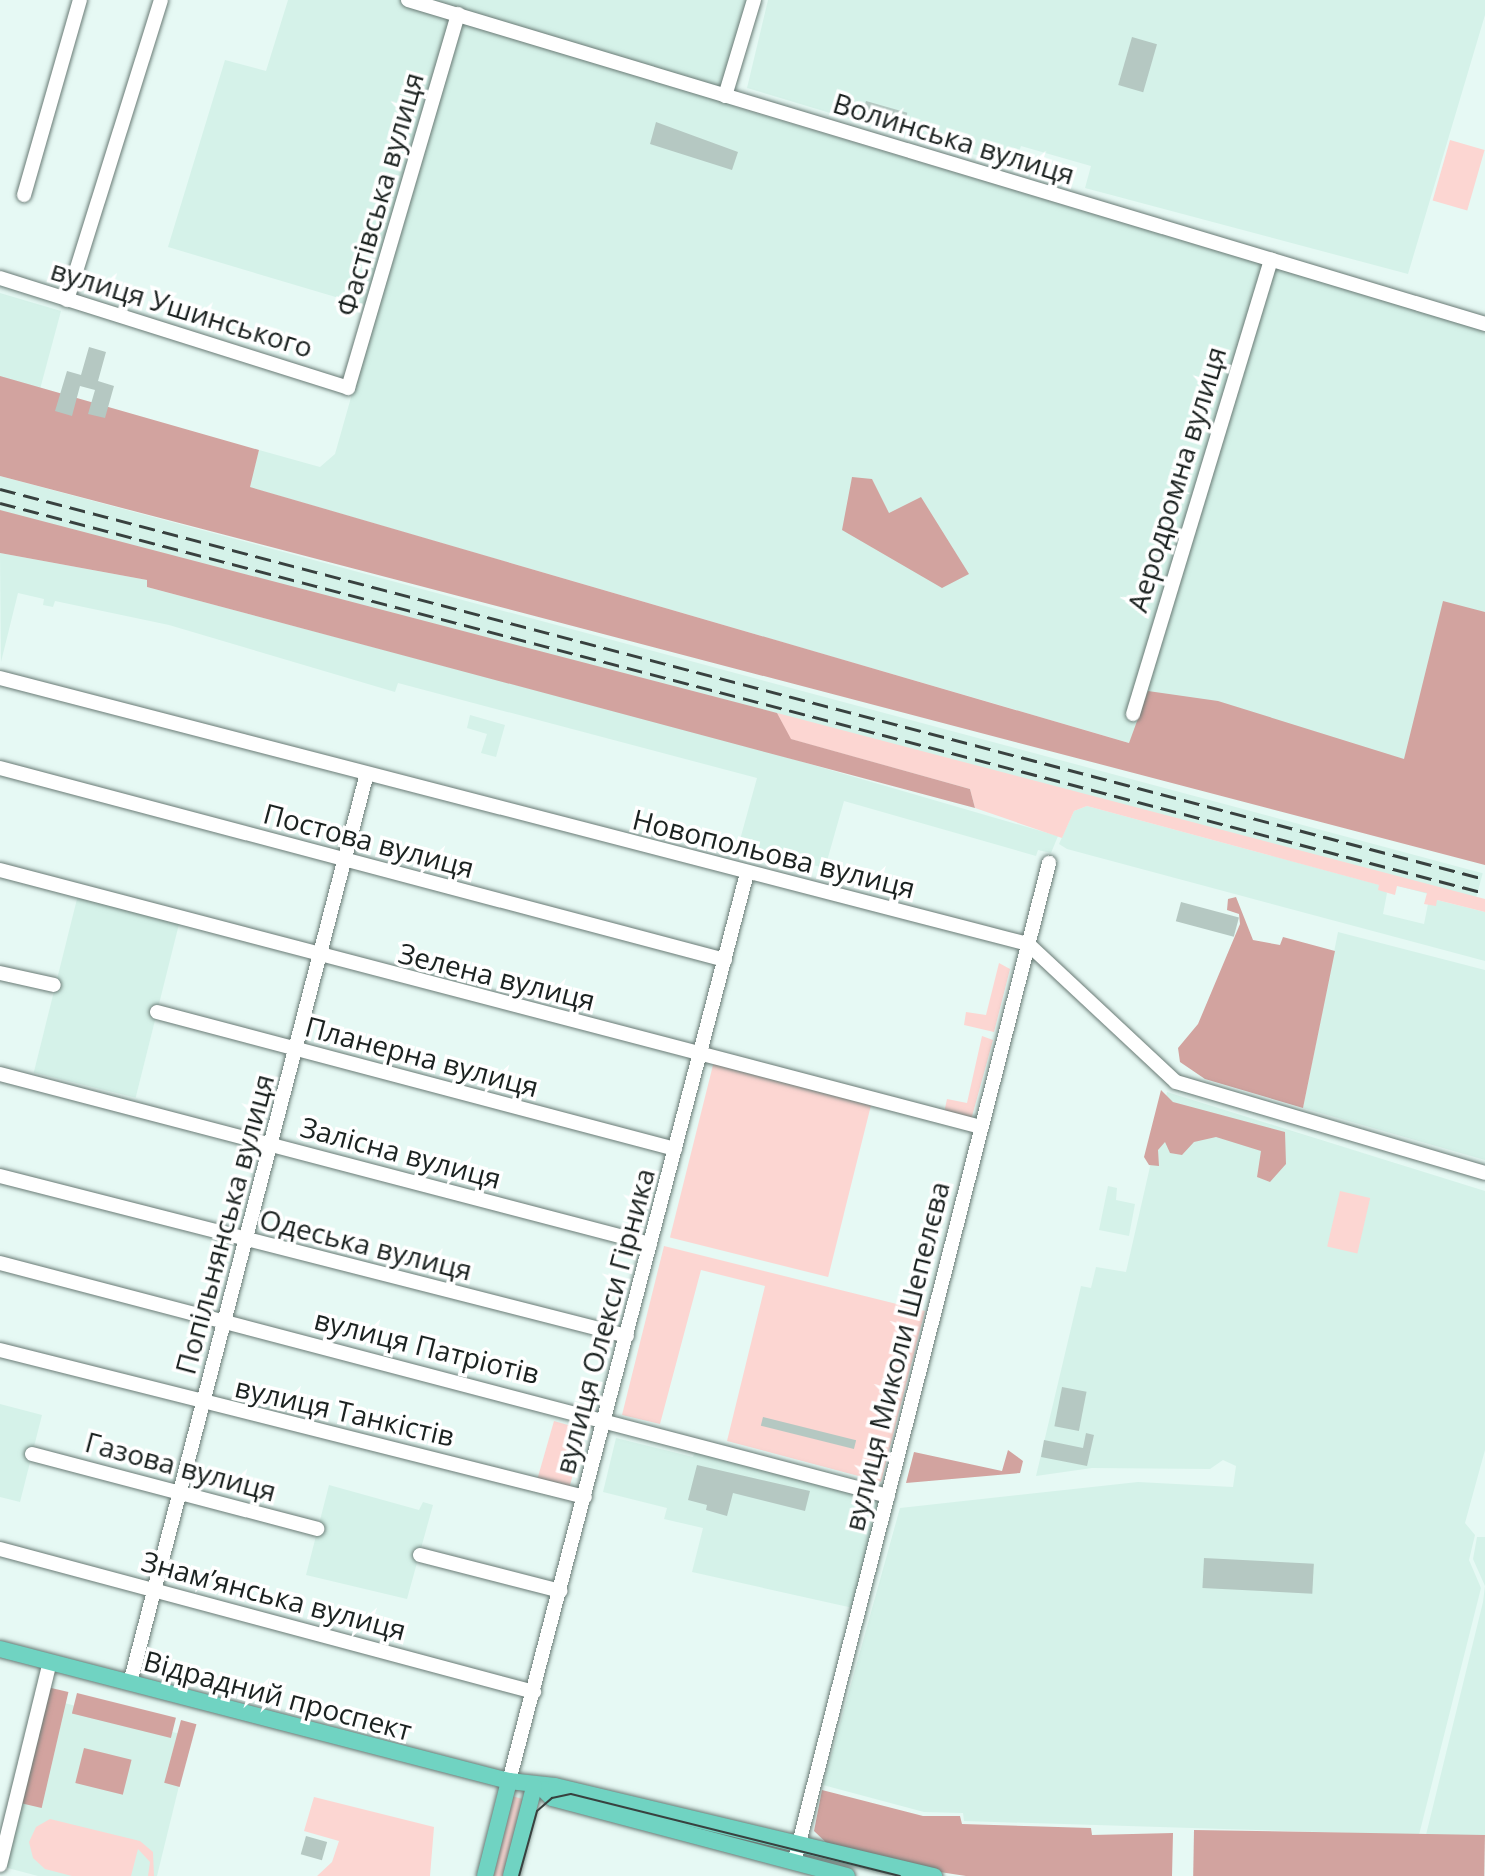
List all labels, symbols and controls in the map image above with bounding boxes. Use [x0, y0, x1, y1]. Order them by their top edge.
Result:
street label: Фастівська вулиця [328, 68, 430, 320]
street label: Волинська вулиця [829, 85, 1079, 191]
street label: вулиця Ушинського [47, 252, 317, 364]
street label: Аеродромна вулиця [1120, 342, 1232, 616]
street label: Постова вулиця [260, 796, 478, 884]
street label: Новопольова вулиця [629, 802, 919, 904]
street label: Зелена вулиця [395, 935, 599, 1017]
street label: Планерна вулиця [302, 1009, 542, 1103]
street label: Попільнянська вулиця [168, 1070, 280, 1378]
street label: Залісна вулиця [297, 1109, 505, 1195]
street label: вулиця Олекси Гірника [547, 1165, 661, 1477]
street label: вулиця Миколи Шепелєва [836, 1178, 956, 1534]
street label: Одеська вулиця [256, 1201, 476, 1287]
street label: вулиця Патріотів [311, 1302, 543, 1390]
street label: вулиця Танкістів [232, 1369, 458, 1453]
street label: Газова вулиця [82, 1424, 280, 1508]
street label: Знамʼянська вулиця [138, 1544, 410, 1646]
street label: Відрадний проспект [140, 1643, 416, 1747]

